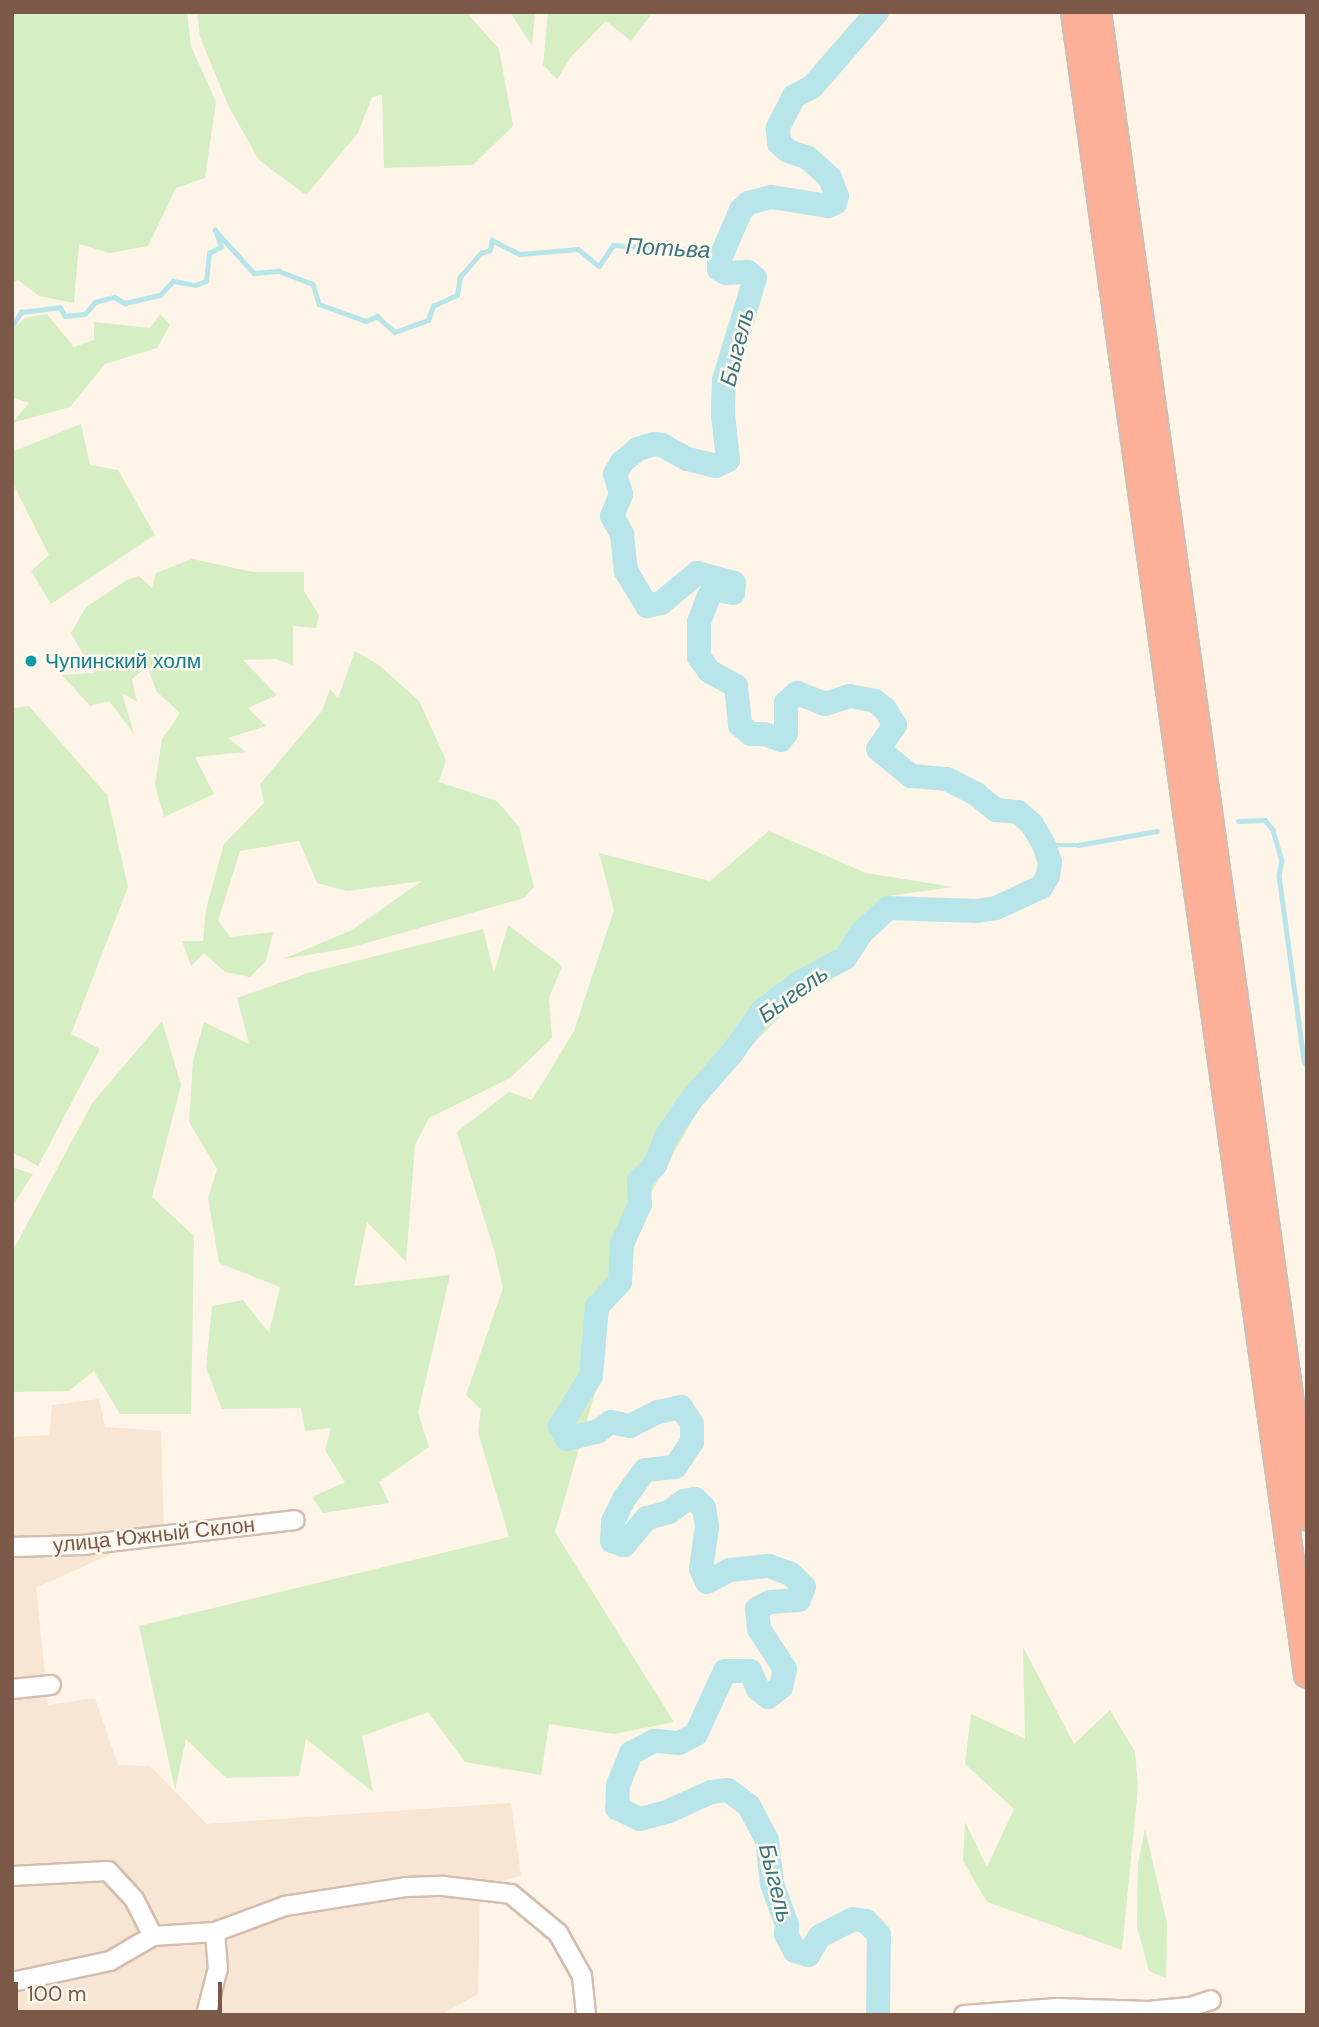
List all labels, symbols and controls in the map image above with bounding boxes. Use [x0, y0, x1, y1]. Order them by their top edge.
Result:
water label: Потьва [625, 232, 711, 264]
water label: Быгель [714, 305, 760, 389]
place label: Чупинский холм [45, 648, 201, 674]
marker: Чупинский холм [23, 653, 39, 669]
water label: Быгель [752, 959, 834, 1029]
street label: улица Южный Склон [52, 1512, 256, 1558]
water label: Быгель [753, 1841, 799, 1925]
scale bar [18, 1968, 226, 2012]
text: 100 m [27, 1980, 87, 2008]

